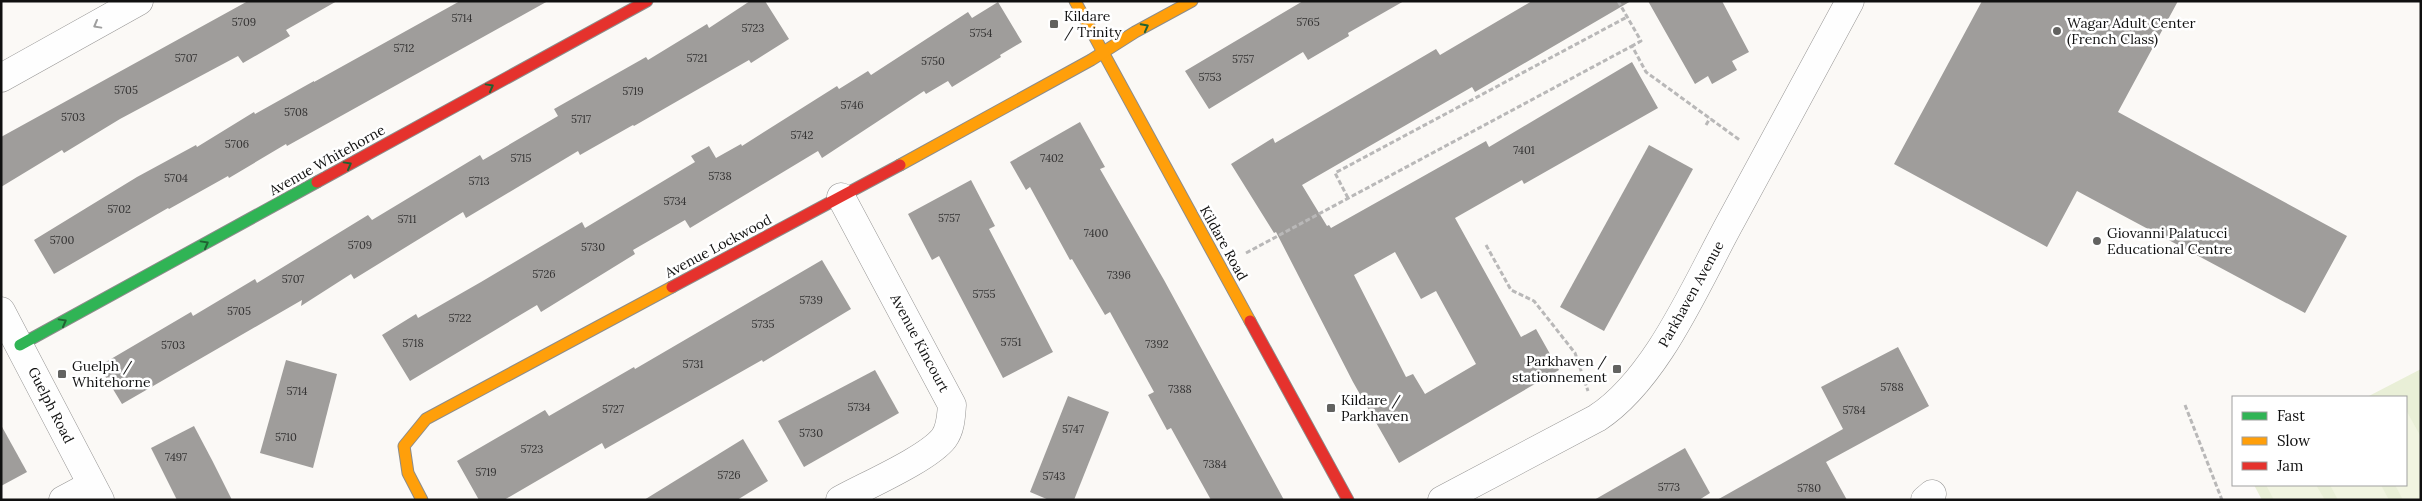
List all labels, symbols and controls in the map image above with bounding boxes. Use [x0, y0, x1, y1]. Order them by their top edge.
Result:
place label: Kildare / Trinity [1064, 7, 1122, 41]
house number: 5714 [451, 11, 473, 25]
place label: Wagar Adult Center (French Class) [2067, 14, 2196, 48]
house number: 5709 [232, 15, 256, 29]
house number: 5765 [1296, 15, 1320, 29]
marker: Kildare / Trinity [1048, 18, 1060, 30]
one-way arrow [93, 19, 102, 29]
house number: 5723 [742, 21, 764, 35]
one-way arrow [1139, 23, 1148, 33]
marker: Wagar Adult Center (French Class) [2051, 25, 2063, 37]
house number: 5754 [969, 26, 993, 40]
house number: 5712 [394, 41, 415, 55]
house number: 5707 [175, 51, 197, 65]
house number: 5721 [687, 51, 707, 65]
house number: 5757 [1232, 52, 1254, 66]
house number: 5750 [921, 54, 945, 68]
house number: 5753 [1198, 70, 1222, 84]
house number: 5705 [114, 83, 138, 97]
one-way arrow [485, 83, 494, 93]
house number: 5719 [622, 84, 644, 98]
house number: 5746 [840, 98, 864, 112]
house number: 5708 [284, 105, 308, 119]
house number: 5703 [61, 110, 85, 124]
house number: 5717 [571, 112, 591, 126]
street label: Avenue Whitehorne [265, 120, 388, 200]
house number: 5742 [791, 128, 813, 142]
house number: 5706 [225, 137, 249, 151]
house number: 7401 [1513, 143, 1535, 157]
house number: 5715 [510, 151, 532, 165]
house number: 7402 [1040, 151, 1064, 165]
one-way arrow [343, 162, 352, 172]
house number: 5738 [708, 169, 732, 183]
house number: 5704 [164, 171, 188, 185]
house number: 5713 [468, 174, 490, 188]
house number: 5734 [663, 194, 687, 208]
house number: 5702 [107, 202, 131, 216]
street label: Kildare Road [1196, 203, 1252, 283]
street label: Avenue Lockwood [661, 210, 774, 282]
house number: 5757 [938, 211, 960, 225]
house number: 5711 [397, 212, 417, 226]
place label: Giovanni Palatucci Educational Centre [2107, 224, 2233, 258]
house number: 7400 [1084, 226, 1108, 240]
house number: 5700 [50, 233, 75, 247]
marker: Giovanni Palatucci Educational Centre [2091, 235, 2103, 247]
street label: Parkhaven Avenue [1654, 237, 1728, 350]
house number: 5709 [348, 238, 372, 252]
one-way arrow [200, 240, 209, 250]
house number: 5730 [581, 240, 605, 254]
house number: 5726 [532, 267, 556, 281]
house number: 7396 [1107, 268, 1131, 282]
house number: 5707 [282, 272, 304, 286]
house number: 5755 [972, 287, 996, 301]
street label: Avenue Kincourt [886, 290, 954, 396]
house number: 5739 [799, 293, 823, 307]
house number: 5705 [227, 304, 251, 318]
house number: 5722 [449, 311, 472, 325]
house number: 5735 [751, 317, 775, 331]
one-way arrow [58, 318, 67, 328]
house number: 5751 [1000, 335, 1022, 349]
house number: 5718 [402, 336, 424, 350]
house number: 7392 [1145, 337, 1169, 351]
house number: 5703 [161, 338, 185, 352]
place label: Parkhaven / stationnement [1512, 352, 1608, 386]
place label: Guelph / Whitehorne [72, 357, 151, 391]
house number: 5731 [682, 357, 704, 371]
marker: Parkhaven / stationnement [1611, 363, 1623, 375]
street label: Guelph Road [24, 364, 78, 446]
marker: Guelph / Whitehorne [56, 368, 68, 380]
house number: 5788 [1880, 380, 1904, 394]
house number: 7388 [1168, 382, 1192, 396]
house number: 5714 [286, 384, 308, 398]
place label: Kildare / Parkhaven [1341, 391, 1409, 425]
legend [2232, 396, 2407, 486]
house number: 5734 [847, 400, 871, 414]
house number: 5727 [602, 402, 624, 416]
marker: Kildare / Parkhaven [1325, 402, 1337, 414]
house number: 5784 [1842, 403, 1866, 417]
text: Fast [2277, 406, 2305, 425]
house number: 5747 [1062, 422, 1084, 436]
house number: 5730 [799, 426, 823, 440]
house number: 5710 [275, 430, 297, 444]
text: Slow [2277, 431, 2310, 450]
house number: 5723 [521, 442, 543, 456]
house number: 7497 [165, 450, 187, 464]
text: Jam [2276, 456, 2304, 475]
house number: 7384 [1203, 457, 1227, 471]
house number: 5719 [475, 465, 497, 479]
house number: 5726 [717, 468, 741, 482]
house number: 5743 [1042, 469, 1066, 483]
house number: 5773 [1658, 480, 1680, 494]
house number: 5780 [1797, 481, 1821, 495]

